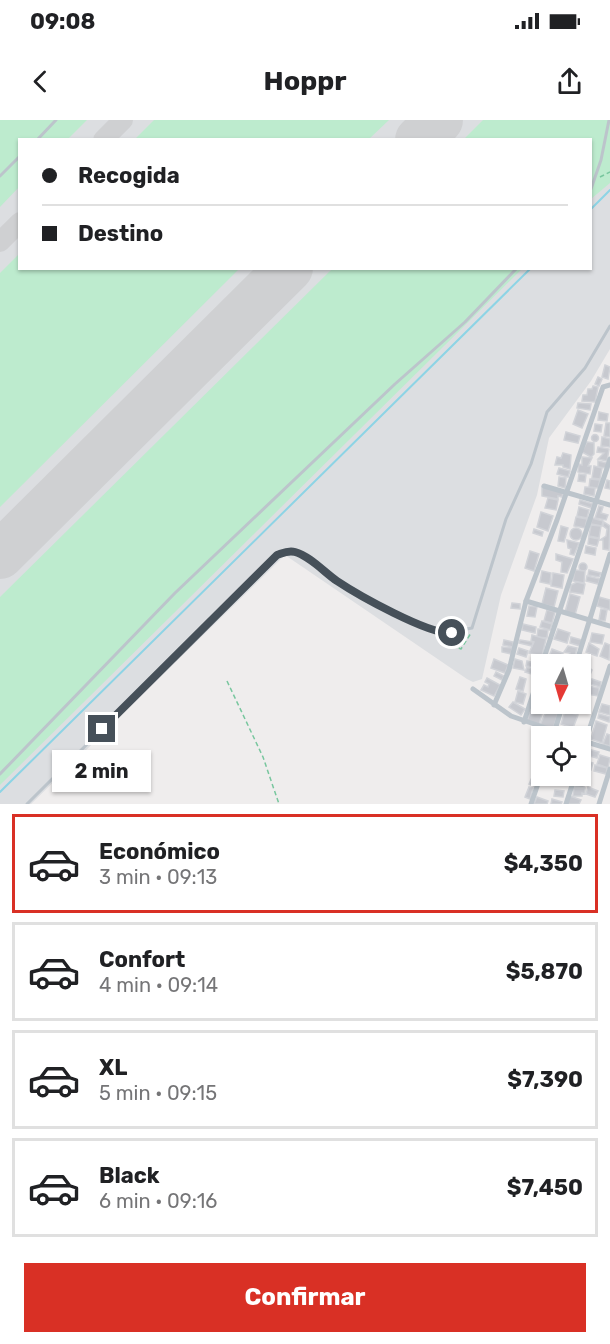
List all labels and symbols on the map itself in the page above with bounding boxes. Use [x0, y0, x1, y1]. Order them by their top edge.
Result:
route start [438, 619, 465, 646]
north arrow [531, 654, 591, 714]
route end [88, 715, 115, 742]
callout: 2 min [52, 750, 152, 792]

